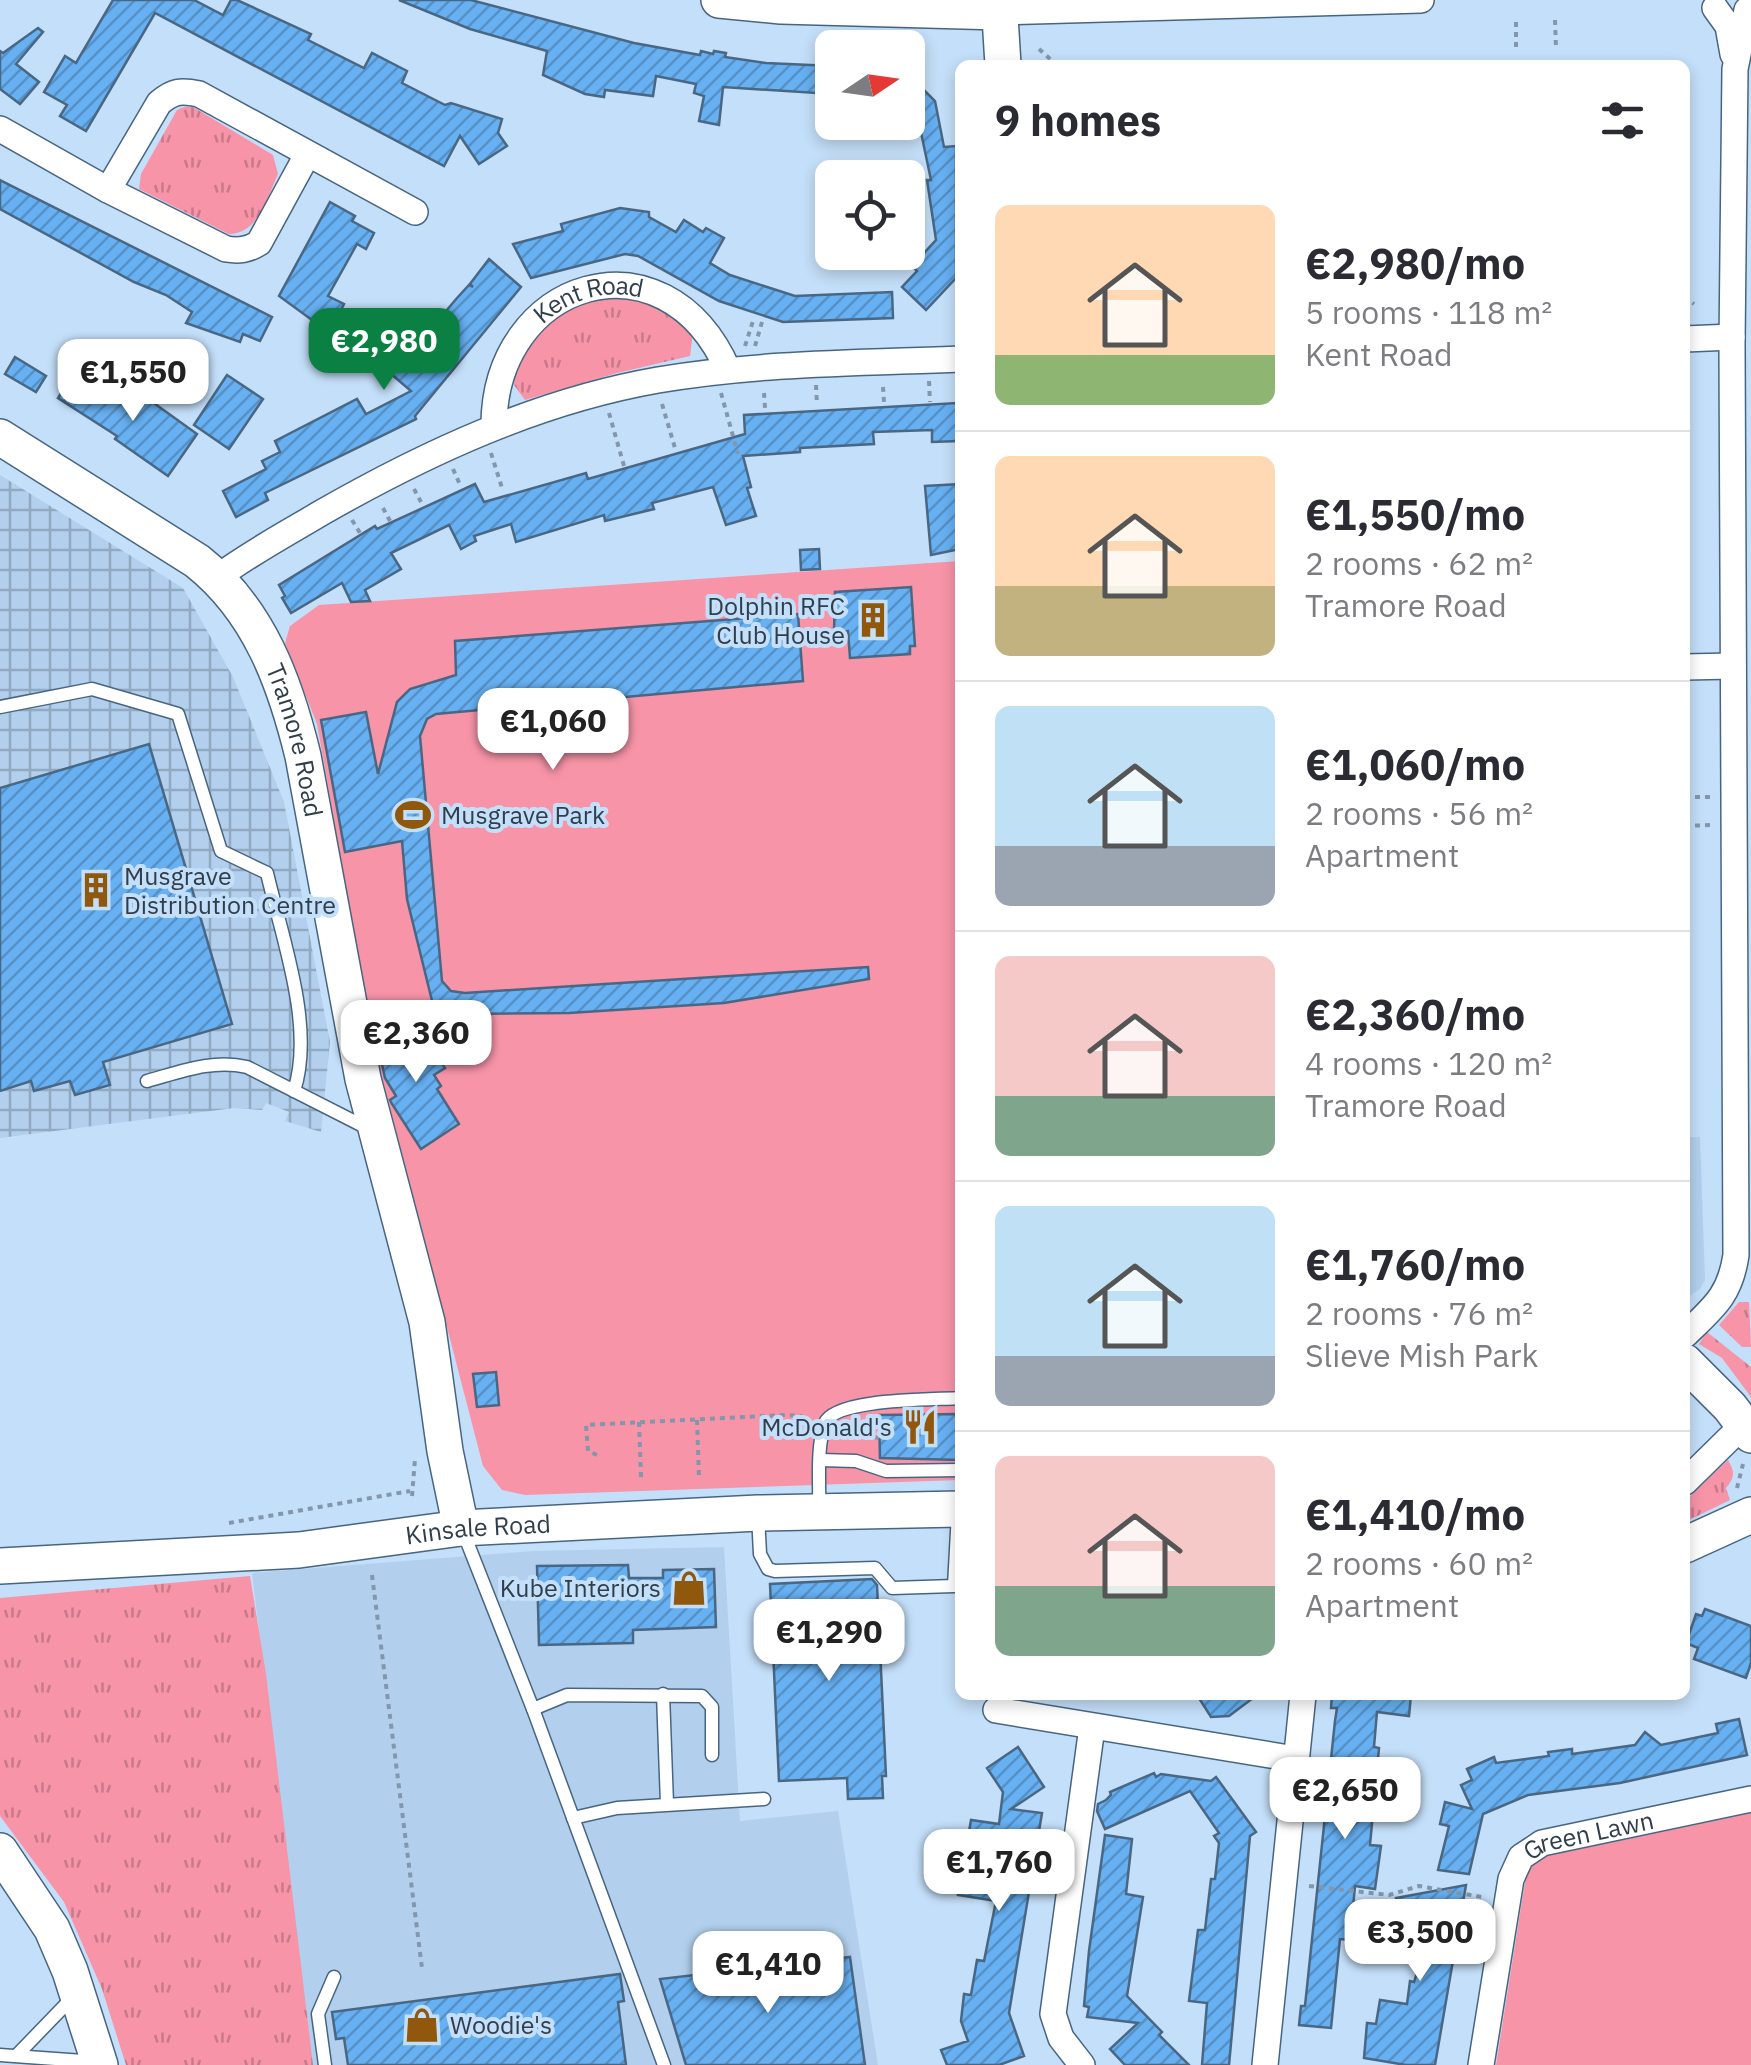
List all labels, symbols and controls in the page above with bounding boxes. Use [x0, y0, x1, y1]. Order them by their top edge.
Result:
north arrow [815, 30, 925, 140]
map controls [815, 30, 925, 270]
text: 9 homes [995, 93, 1161, 148]
icon: filters [1595, 93, 1650, 148]
button: locate [815, 160, 925, 270]
text: €2,980/mo [1305, 236, 1525, 291]
icon: home [1075, 245, 1195, 365]
street label: Kent Road [526, 268, 647, 330]
text: 5 rooms · 118 m² [1305, 291, 1552, 333]
pin: €2,980 [303, 308, 465, 393]
text: €2,980 [331, 319, 437, 361]
text: Kent Road [1305, 333, 1453, 375]
pin: €1,550 [52, 339, 214, 424]
text: €1,550 [80, 350, 186, 392]
text: €1,550/mo [1305, 487, 1525, 542]
icon: home [1075, 496, 1195, 616]
text: 2 rooms · 62 m² [1305, 542, 1533, 584]
text: Tramore Road [1305, 584, 1507, 626]
place label: Dolphin RFC Club House [707, 589, 845, 651]
building icon: Dolphin RFC Club House [854, 601, 892, 639]
street label: Tramore Road [259, 658, 331, 820]
pin: €1,060 [472, 688, 634, 773]
text: €1,060 [500, 699, 606, 741]
text: €1,060/mo [1305, 737, 1525, 792]
icon: home [1075, 746, 1195, 866]
text: 2 rooms · 56 m² [1305, 792, 1533, 834]
sports icon: Musgrave Park [394, 796, 432, 834]
place label: Musgrave Park [441, 798, 605, 831]
text: Apartment [1305, 834, 1459, 876]
place label: Musgrave Distribution Centre [124, 859, 336, 921]
building icon: Musgrave Distribution Centre [77, 871, 115, 909]
text: €2,360/mo [1305, 987, 1525, 1042]
icon: home [1075, 996, 1195, 1116]
pin: €2,360 [335, 1000, 497, 1085]
text: €2,360 [363, 1011, 469, 1053]
text: 4 rooms · 120 m² [1305, 1042, 1552, 1084]
text: Tramore Road [1305, 1084, 1507, 1126]
text: €1,760/mo [1305, 1237, 1525, 1292]
icon: home [1075, 1246, 1195, 1366]
text: 2 rooms · 76 m² [1305, 1292, 1533, 1334]
text: Slieve Mish Park [1305, 1334, 1538, 1376]
restaurant icon: McDonald's [901, 1408, 939, 1446]
place label: McDonald's [761, 1410, 892, 1443]
text: €1,410/mo [1305, 1487, 1525, 1542]
icon: home [1075, 1496, 1195, 1616]
street label: Kinsale Road [403, 1506, 552, 1551]
text: 2 rooms · 60 m² [1305, 1542, 1533, 1584]
shop icon: Kube Interiors [670, 1569, 708, 1607]
place label: Kube Interiors [500, 1571, 661, 1604]
text: Apartment [1305, 1584, 1459, 1626]
pin: €1,290 [748, 1599, 910, 1684]
text: €1,290 [776, 1610, 882, 1652]
pin: €2,650 [1264, 1757, 1426, 1842]
text: €2,650 [1292, 1768, 1398, 1810]
street label: Green Lawn [1516, 1803, 1657, 1867]
pin: €1,760 [918, 1829, 1080, 1914]
text: €1,760 [946, 1840, 1052, 1882]
pin: €3,500 [1339, 1899, 1501, 1984]
text: €3,500 [1367, 1910, 1473, 1952]
pin: €1,410 [687, 1931, 849, 2016]
text: €1,410 [715, 1942, 821, 1984]
shop icon: Woodie's [403, 2006, 441, 2044]
place label: Woodie's [450, 2008, 552, 2041]

